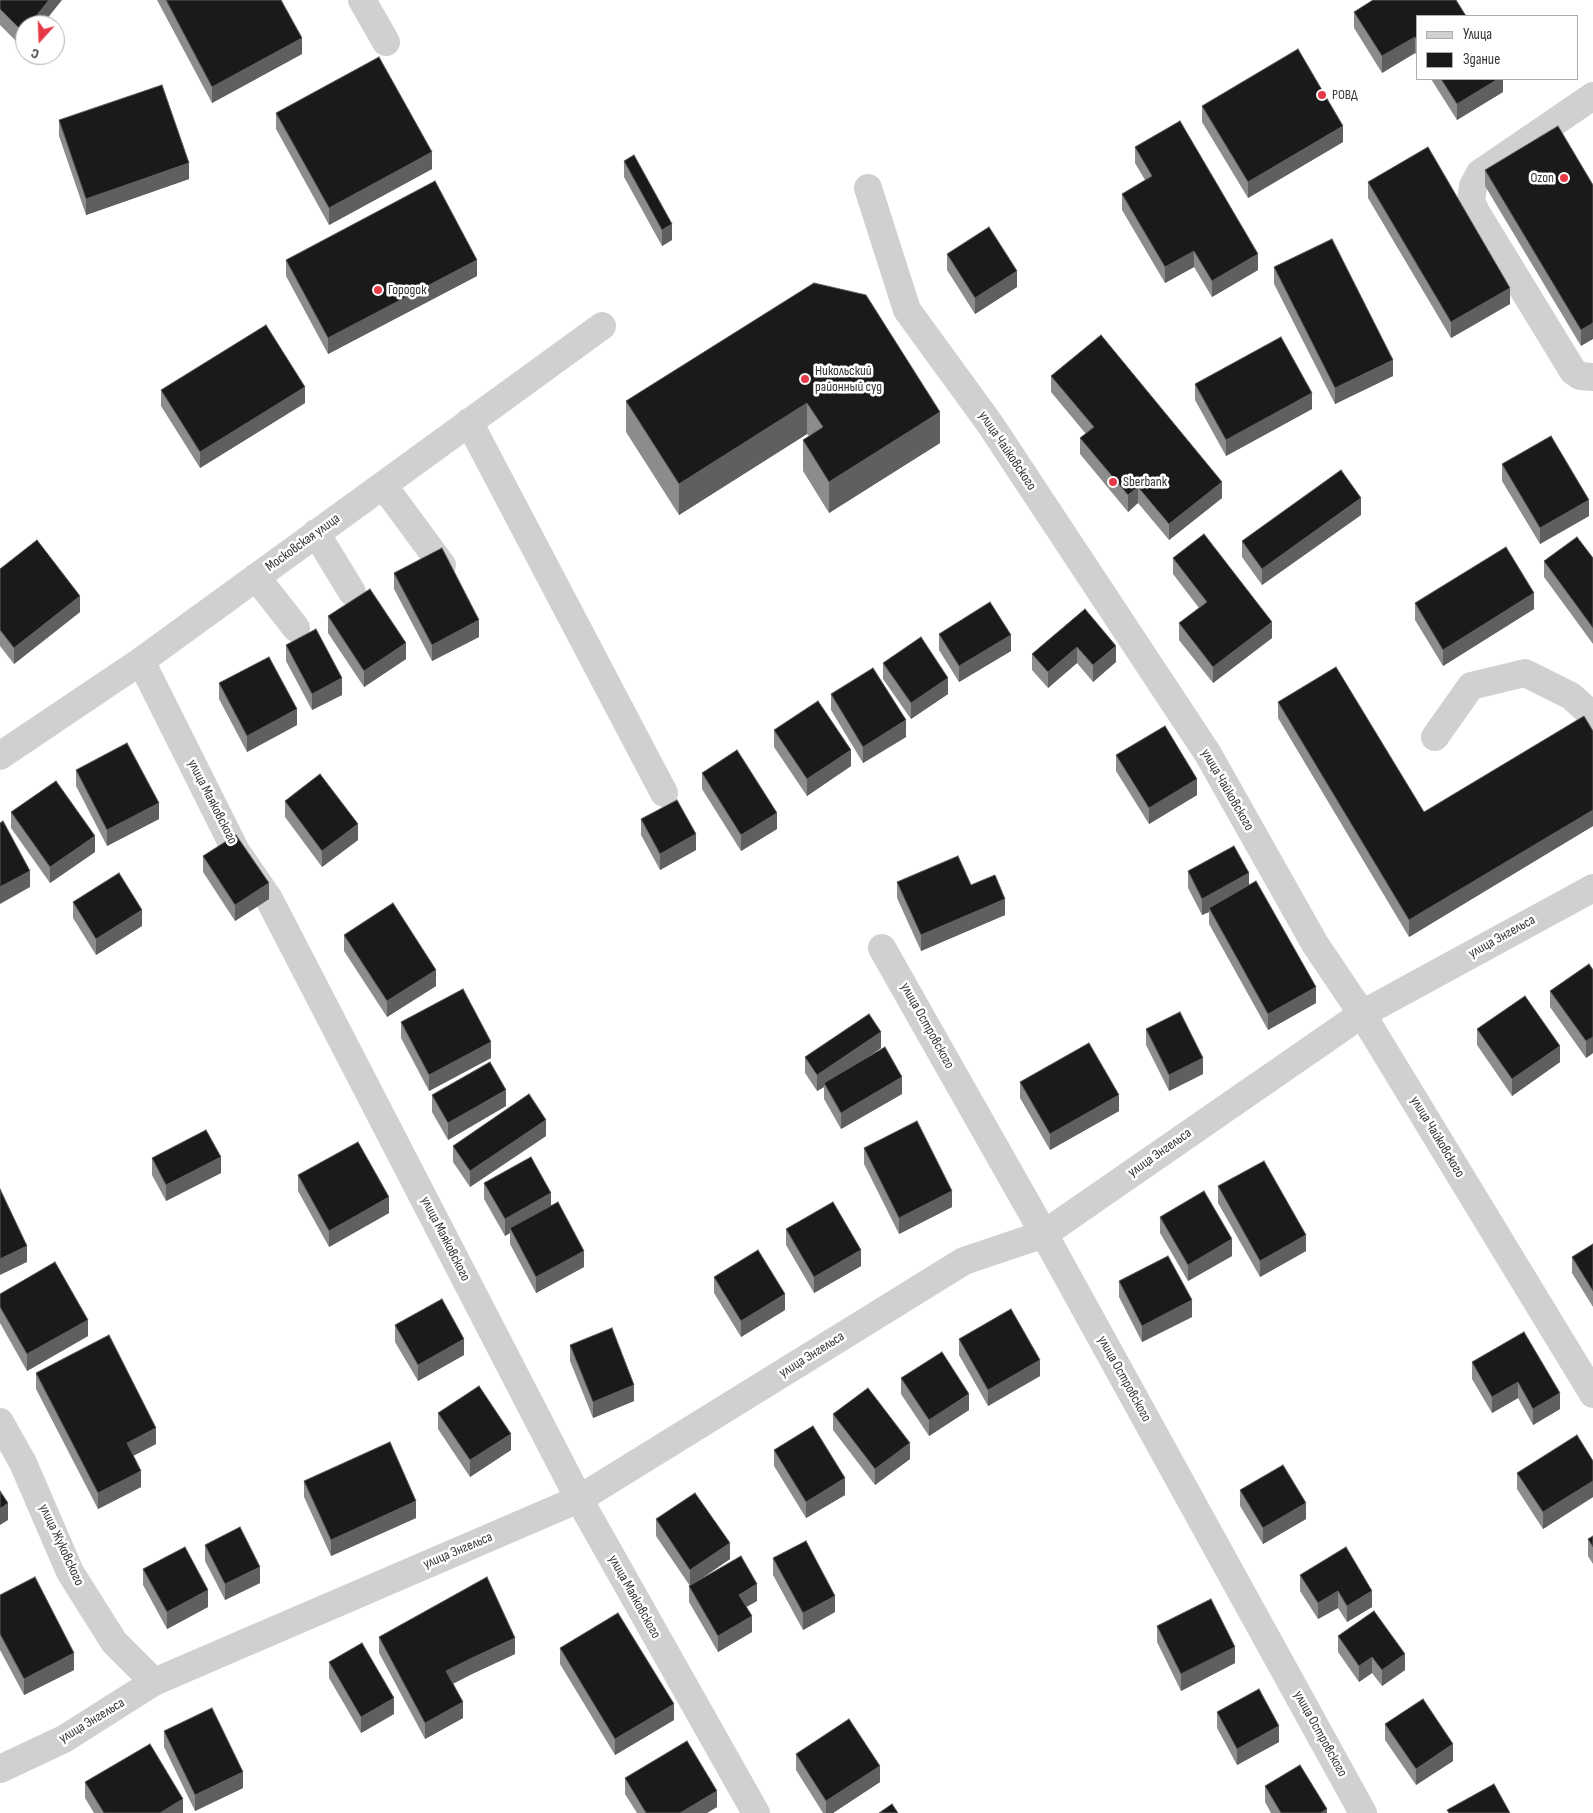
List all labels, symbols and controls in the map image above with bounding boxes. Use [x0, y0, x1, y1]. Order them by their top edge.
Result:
north arrow [15, 15, 65, 65]
legend [1416, 15, 1578, 80]
text: Улица [1463, 25, 1492, 44]
text: С [29, 44, 41, 63]
text: Здание [1463, 50, 1500, 69]
place label: РОВД [1332, 87, 1358, 103]
marker: РОВД [1316, 89, 1328, 101]
place label: Ozon [1530, 170, 1554, 186]
marker: Ozon [1558, 172, 1570, 184]
place label: Городок [388, 282, 426, 298]
marker: Городок [372, 284, 384, 296]
place label: Никольский районный суд [815, 363, 882, 396]
marker: Никольский районный суд [799, 373, 811, 385]
street label: улица Чайковского [974, 408, 1040, 494]
place label: Sberbank [1123, 474, 1167, 490]
marker: Sberbank [1107, 476, 1119, 488]
street label: Московская улица [263, 510, 343, 576]
street label: улица Чайковского [1197, 746, 1257, 834]
street label: улица Маяковского [183, 757, 241, 847]
street label: улица Энгельса [1466, 912, 1538, 962]
street label: улица Островского [896, 980, 958, 1072]
street label: улица Чайковского [1406, 1093, 1468, 1181]
street label: улица Энгельса [1125, 1125, 1195, 1181]
street label: улица Маяковского [416, 1194, 474, 1284]
street label: улица Энгельса [776, 1328, 848, 1382]
street label: улица Островского [1093, 1333, 1155, 1425]
street label: улица Жуковского [35, 1501, 87, 1589]
street label: улица Энгельса [421, 1529, 495, 1573]
street label: улица Маяковского [604, 1552, 664, 1642]
street label: улица Островского [1289, 1688, 1351, 1780]
street label: улица Энгельса [56, 1695, 128, 1747]

